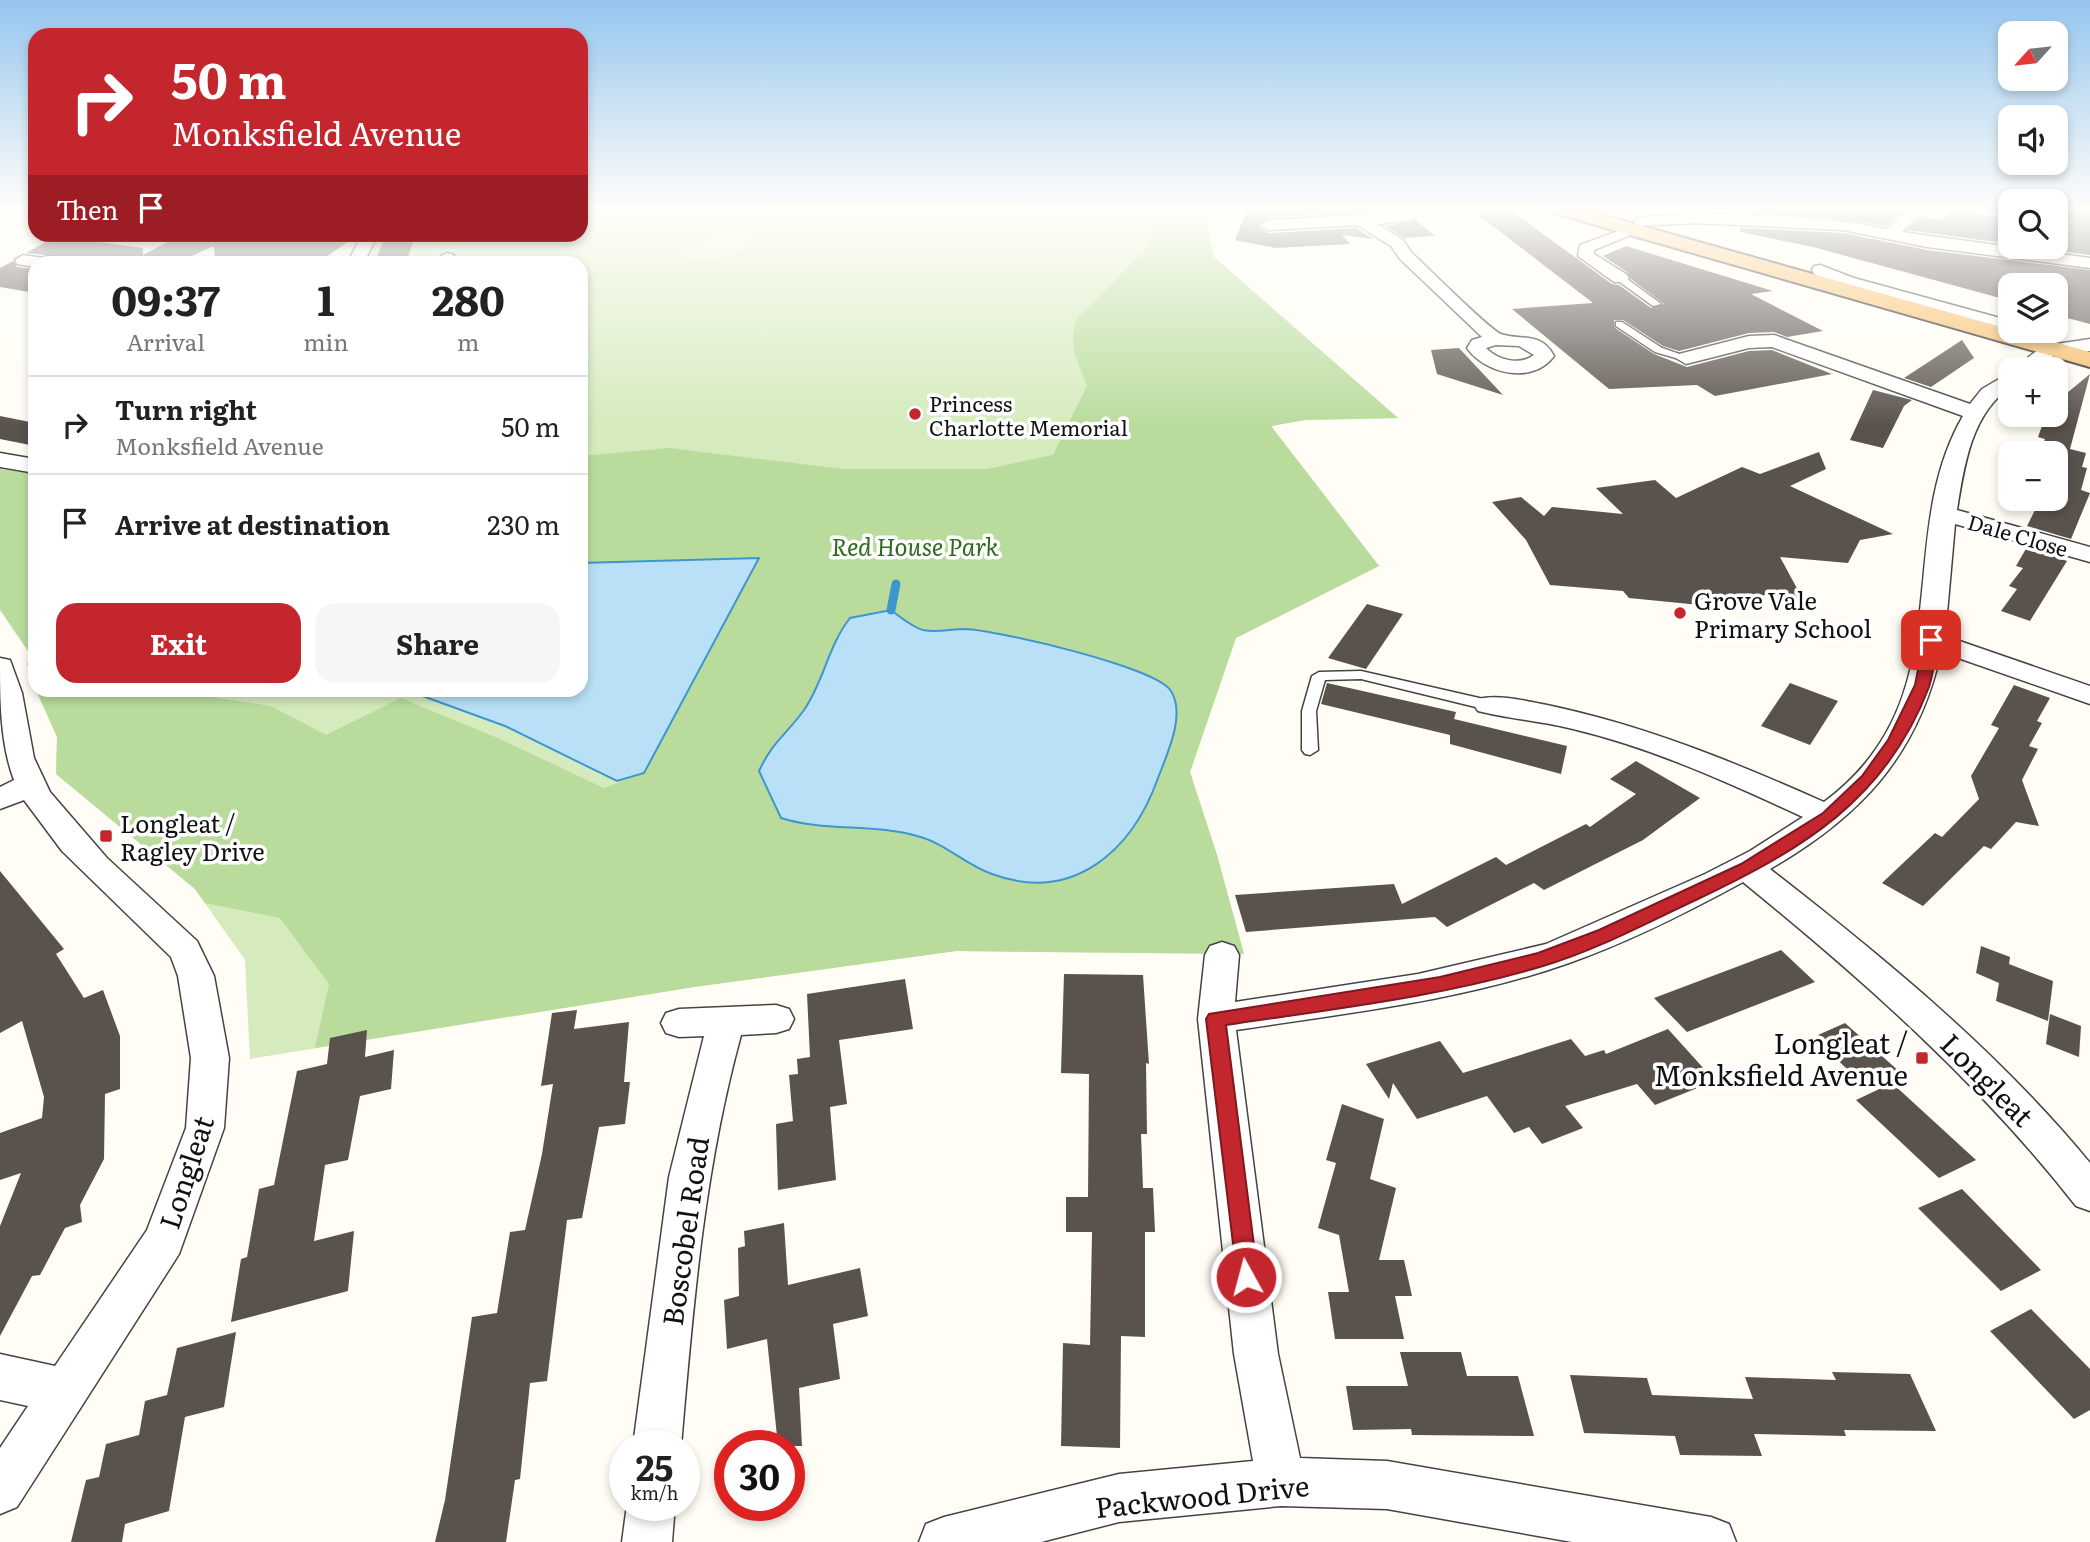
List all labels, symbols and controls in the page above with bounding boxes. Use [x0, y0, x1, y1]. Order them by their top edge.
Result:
north arrow [1998, 21, 2068, 91]
map controls [1998, 21, 2068, 511]
text: 50 m [171, 41, 287, 114]
icon: right [56, 56, 147, 147]
button: sound [1998, 105, 2068, 175]
text: Monksfield Avenue [171, 108, 461, 156]
text: Then [56, 189, 118, 228]
icon: arrive [132, 189, 170, 227]
button: search [1998, 189, 2068, 259]
text: 09:37 [111, 267, 220, 329]
text: 1 [317, 267, 335, 329]
text: 280 [432, 267, 505, 329]
button: layers [1998, 273, 2068, 343]
text: Arrival [126, 324, 205, 358]
text: min [303, 324, 349, 358]
text: m [457, 324, 479, 358]
button: + [1998, 357, 2068, 427]
place label: Princess Charlotte Memorial [929, 387, 1128, 442]
text: Turn right [115, 389, 257, 428]
icon: right [56, 406, 94, 444]
text: 50 m [501, 406, 560, 445]
marker: Princess Charlotte Memorial [907, 406, 923, 422]
text: Monksfield Avenue [115, 428, 324, 462]
button: − [1998, 441, 2068, 511]
icon: arrive [56, 504, 94, 542]
text: Arrive at destination [115, 504, 390, 543]
text: 230 m [487, 504, 560, 543]
street label: Dale Close [1964, 505, 2072, 563]
park label: Red House Park [831, 528, 1000, 563]
place label: Grove Vale Primary School [1694, 582, 1871, 645]
button: Exit [56, 603, 301, 683]
button: Share [315, 603, 560, 683]
marker: Grove Vale Primary School [1672, 605, 1688, 621]
pin [1901, 610, 1961, 670]
icon: arrive [1912, 621, 1950, 659]
place label: Longleat / Ragley Drive [120, 805, 265, 868]
marker: Longleat / Ragley Drive [98, 828, 114, 844]
place label: Longleat / Monksfield Avenue [1654, 1021, 1908, 1095]
street label: Longleat [1932, 1023, 2045, 1136]
marker: Longleat / Monksfield Avenue [1914, 1050, 1930, 1066]
street label: Longleat [147, 1109, 223, 1234]
street label: Boscobel Road [650, 1134, 718, 1328]
position arrow [1209, 1240, 1283, 1314]
speed limit sign: 30 [714, 1430, 805, 1521]
text: 25 [636, 1440, 673, 1492]
street label: Packwood Drive [1093, 1463, 1311, 1527]
text: km/h [631, 1479, 678, 1506]

